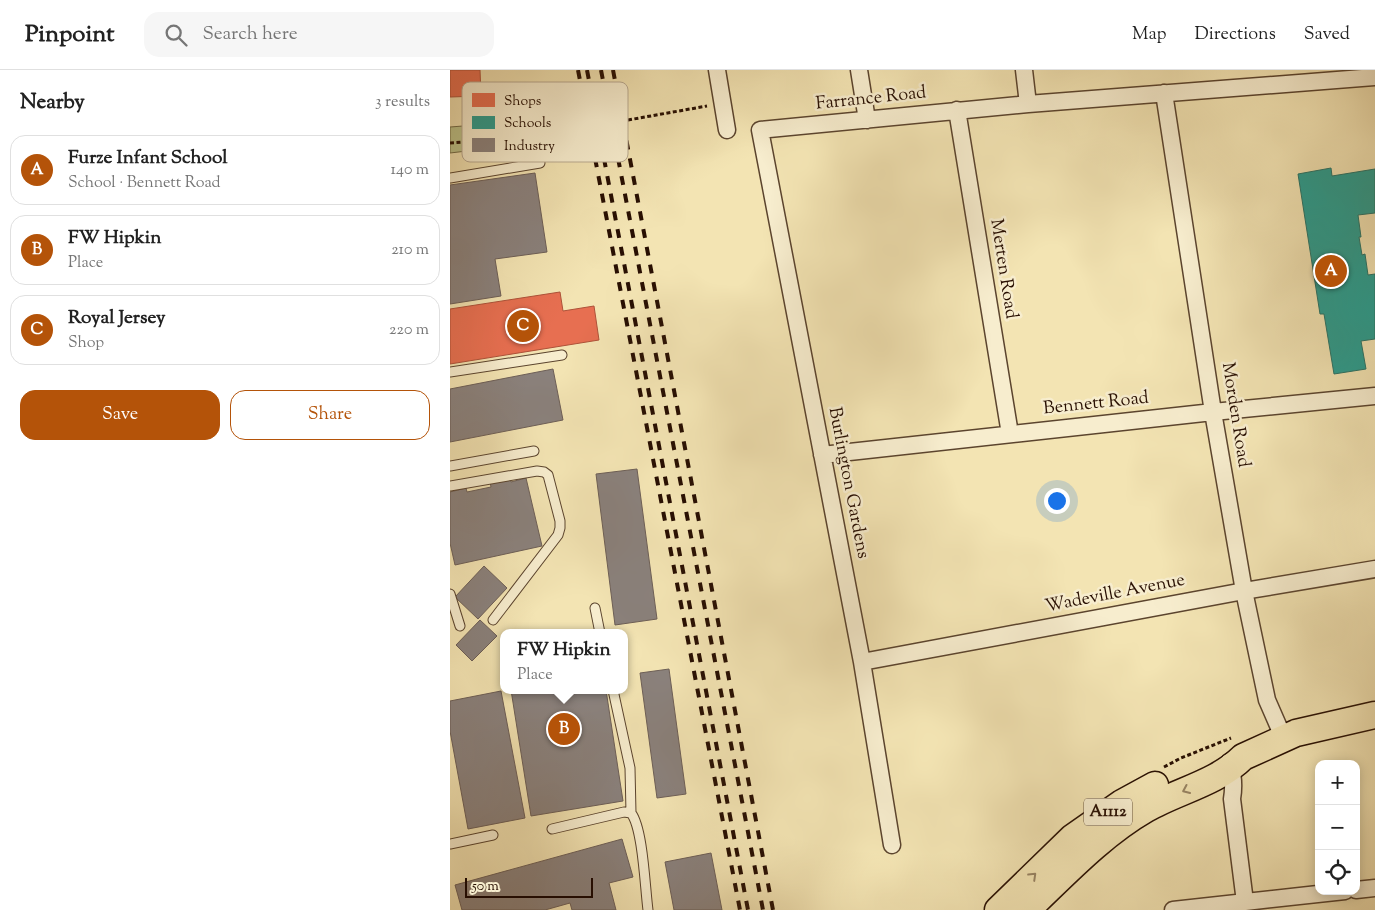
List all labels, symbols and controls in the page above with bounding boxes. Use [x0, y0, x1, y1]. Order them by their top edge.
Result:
search box [144, 12, 494, 57]
text: Pinpoint [25, 18, 114, 52]
icon: search [162, 21, 190, 49]
text: Search here [202, 21, 298, 48]
text: Map [1132, 22, 1167, 48]
text: Directions [1195, 22, 1276, 48]
text: Saved [1304, 22, 1350, 48]
street label: Farrance Road [815, 80, 927, 118]
legend [462, 82, 628, 162]
text: Nearby [20, 88, 85, 118]
text: 3 results [375, 91, 430, 114]
text: Shops [504, 92, 541, 112]
text: Schools [504, 114, 551, 134]
text: Industry [504, 137, 555, 157]
text: Furze Infant School [68, 145, 228, 172]
text: A [31, 159, 44, 182]
text: 140 m [391, 159, 429, 182]
text: School · Bennett Road [68, 172, 221, 195]
street label: Merten Road [982, 217, 1024, 321]
text: FW Hipkin [68, 225, 161, 252]
text: B [32, 239, 42, 262]
text: 210 m [391, 239, 429, 262]
text: Place [68, 252, 103, 275]
pin: A [1315, 252, 1347, 290]
text: Royal Jersey [68, 305, 166, 332]
pin: C [507, 307, 539, 345]
text: C [31, 319, 43, 342]
text: 220 m [389, 319, 429, 342]
text: Shop [68, 332, 104, 355]
street label: Morden Road [1214, 361, 1256, 469]
street label: Bennett Road [1042, 386, 1150, 422]
button: Save [20, 390, 220, 440]
button: Share [230, 390, 430, 440]
street label: Burlington Gardens [821, 405, 875, 561]
your location [1044, 488, 1070, 514]
street label: Wadeville Avenue [1043, 568, 1187, 620]
popup [500, 629, 628, 694]
text: FW Hipkin [517, 637, 611, 664]
text: Place [517, 664, 553, 687]
pin: B [548, 710, 580, 748]
map controls [1315, 760, 1360, 895]
button: + [1315, 760, 1360, 805]
one-way arrow [1182, 783, 1191, 794]
road number: A1112 [1084, 799, 1132, 826]
button: − [1315, 805, 1360, 850]
button: locate [1315, 850, 1360, 895]
one-way arrow [1028, 873, 1037, 882]
scale bar [465, 875, 592, 898]
text: 50 m [472, 877, 499, 897]

